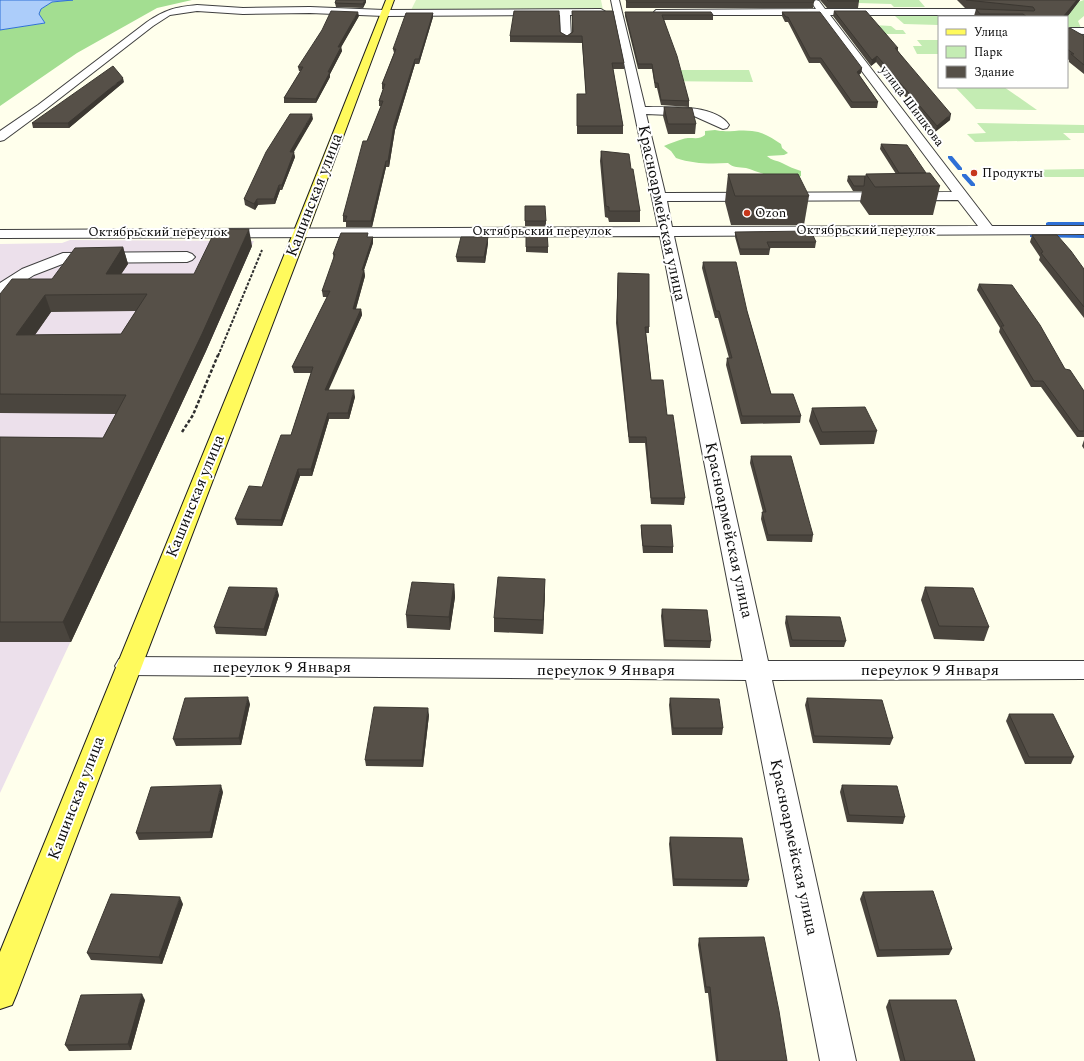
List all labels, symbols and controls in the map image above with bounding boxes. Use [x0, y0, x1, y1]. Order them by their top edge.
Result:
legend [938, 16, 1068, 88]
text: Улица [974, 23, 1008, 42]
text: Парк [974, 43, 1003, 62]
street label: улица Шишкова [874, 60, 950, 151]
text: Здание [974, 63, 1014, 82]
street label: Красноармейская улица [632, 123, 692, 304]
street label: Кашинская улица [279, 129, 349, 260]
place label: Продукты [982, 163, 1043, 183]
marker: Продукты [969, 168, 979, 178]
place label: Ozon [755, 203, 787, 223]
marker: Ozon [742, 208, 752, 218]
street label: Октябрьский переулок [796, 220, 936, 240]
street label: Октябрьский переулок [472, 221, 612, 241]
street label: Октябрьский переулок [88, 222, 228, 242]
street label: Кашинская улица [159, 431, 231, 561]
street label: Красноармейская улица [699, 440, 759, 621]
street label: переулок 9 Января [213, 655, 351, 679]
street label: переулок 9 Января [537, 658, 675, 682]
street label: переулок 9 Января [861, 658, 999, 682]
street label: Кашинская улица [41, 732, 111, 863]
street label: Красноармейская улица [764, 757, 824, 938]

